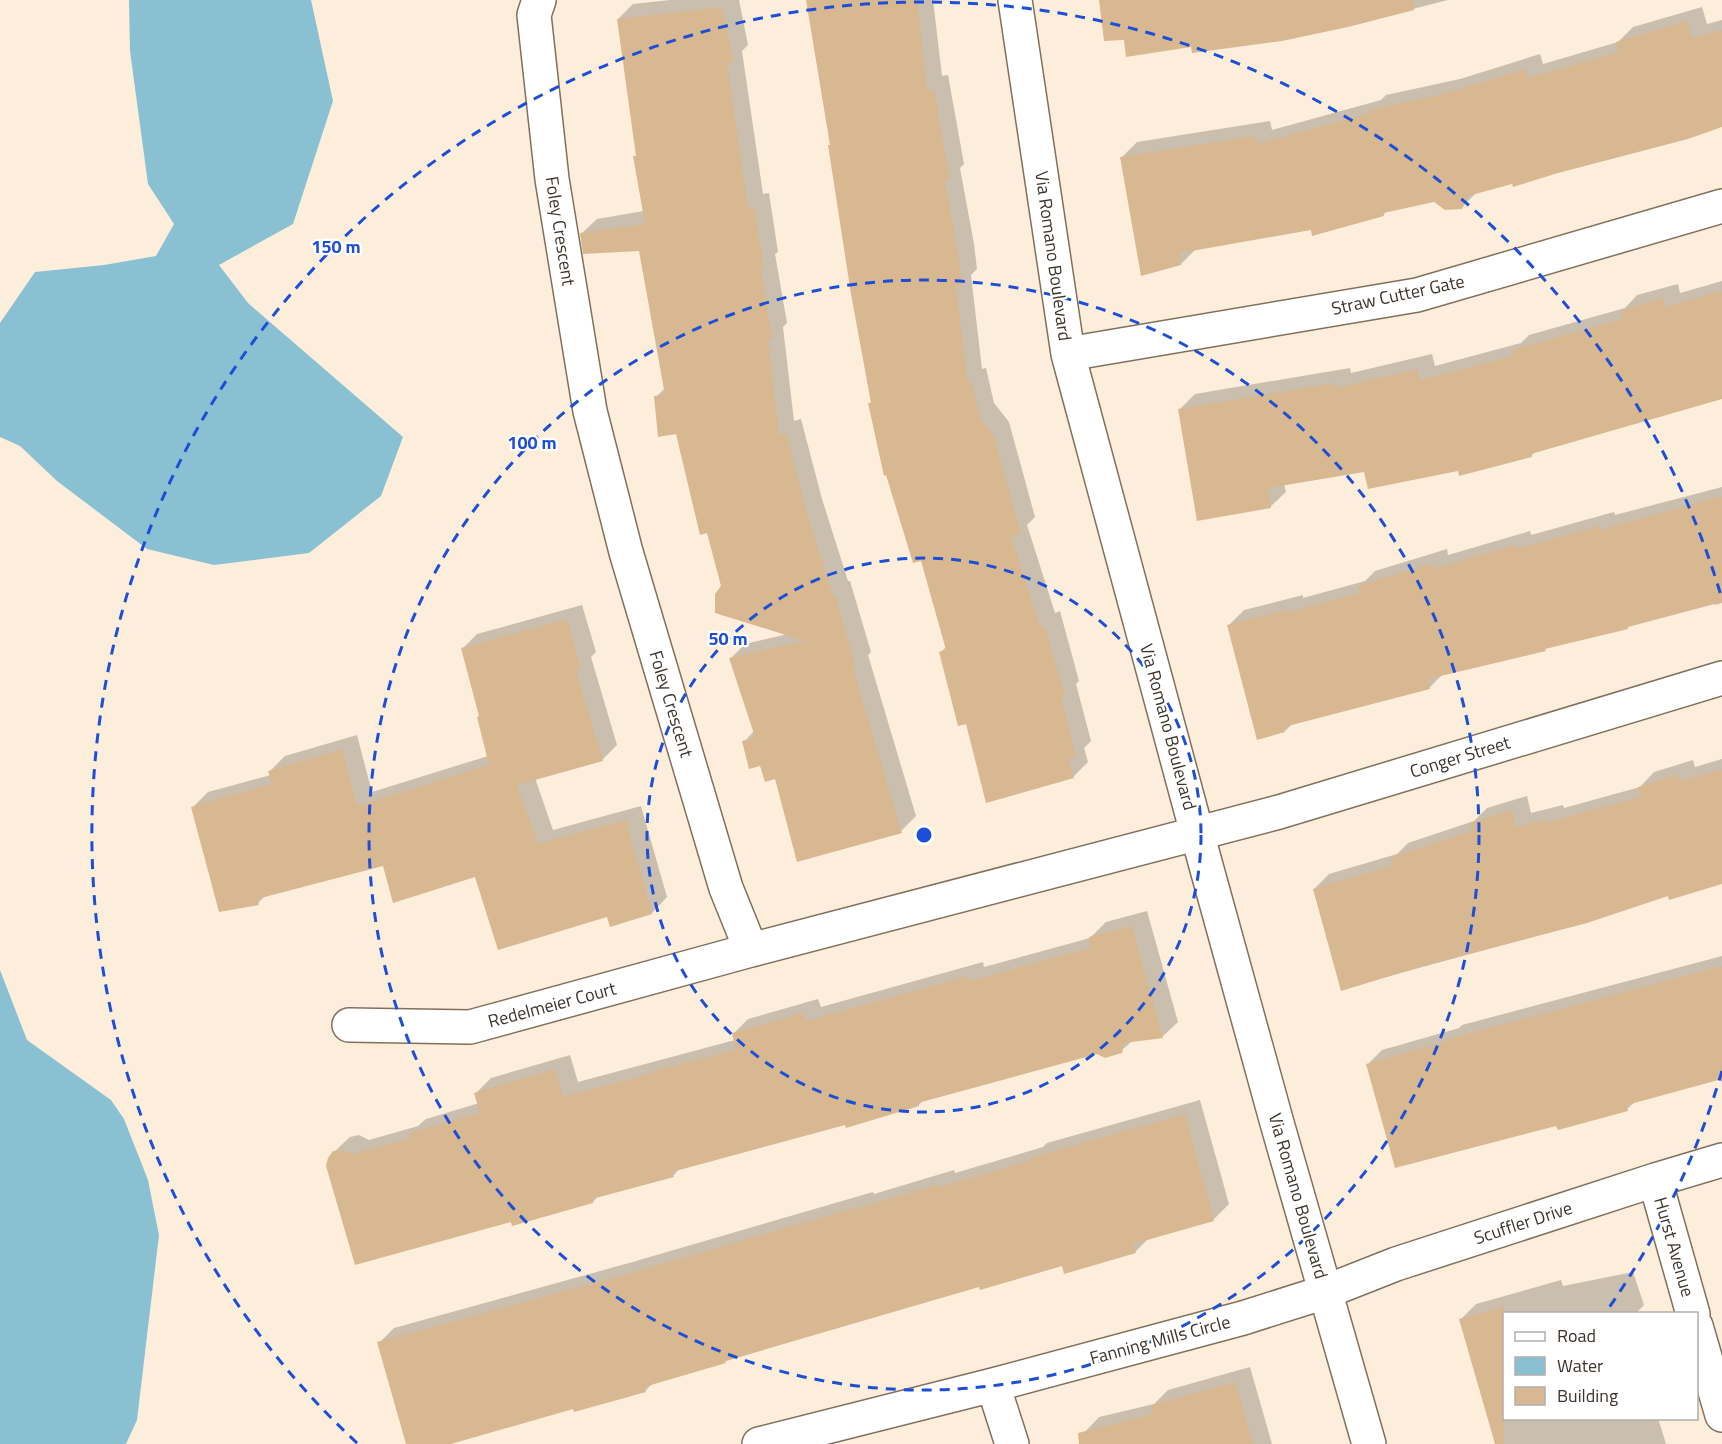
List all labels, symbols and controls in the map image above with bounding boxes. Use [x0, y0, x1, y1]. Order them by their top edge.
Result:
street label: Via Romano Boulevard [1028, 169, 1079, 343]
street label: Foley Crescent [539, 174, 583, 288]
text: 150 m [311, 233, 361, 260]
street label: Straw Cutter Gate [1329, 267, 1467, 322]
text: 100 m [507, 429, 557, 456]
text: 50 m [708, 625, 748, 652]
street label: Via Romano Boulevard [1133, 641, 1204, 813]
street label: Foley Crescent [642, 647, 701, 761]
street label: Conger Street [1406, 728, 1514, 785]
centre of rings [914, 825, 934, 845]
street label: Redelmeier Court [485, 974, 619, 1035]
street label: Via Romano Boulevard [1262, 1110, 1335, 1282]
street label: Scuffler Drive [1470, 1194, 1575, 1251]
street label: Hurst Avenue [1647, 1194, 1702, 1300]
street label: Fanning Mills Circle [1087, 1308, 1233, 1371]
legend [1503, 1312, 1698, 1420]
text: Road [1557, 1322, 1596, 1349]
text: Water [1557, 1352, 1603, 1379]
text: Building [1557, 1382, 1618, 1409]

